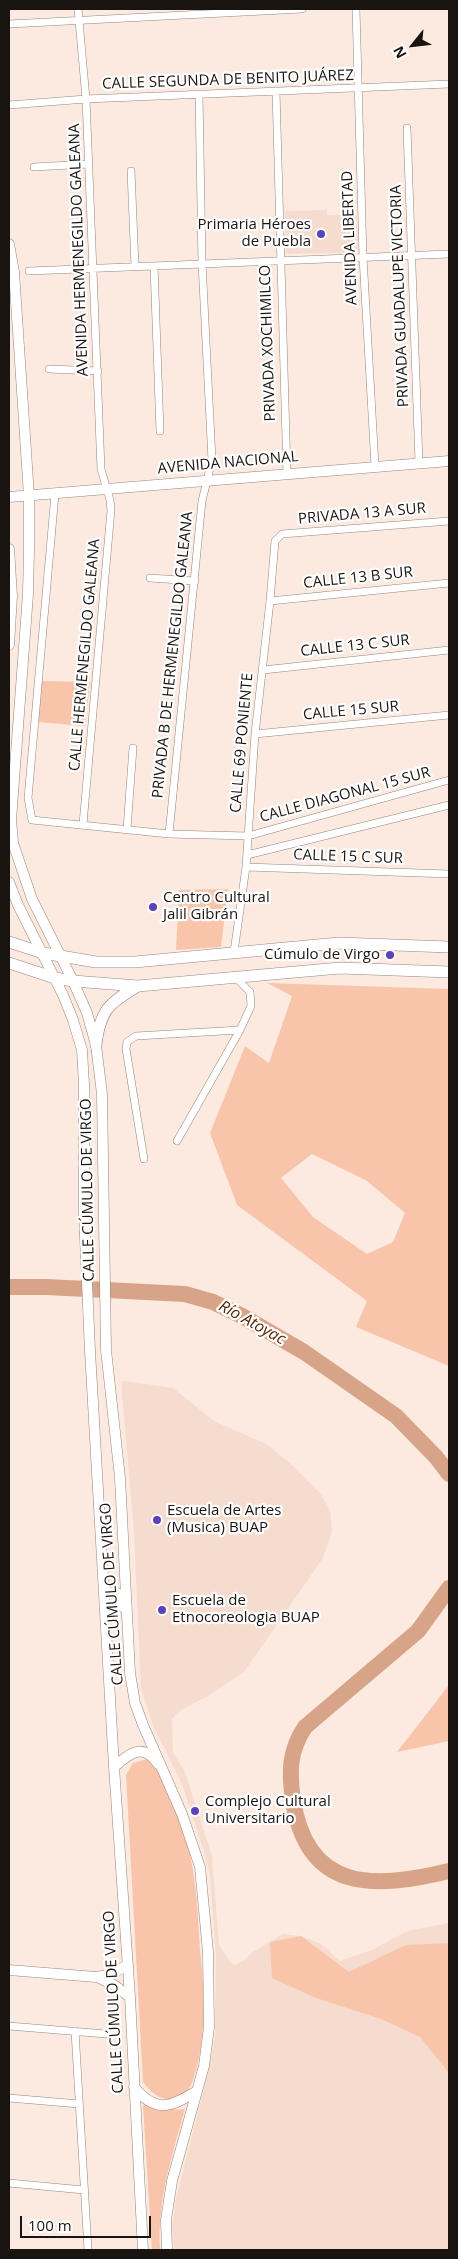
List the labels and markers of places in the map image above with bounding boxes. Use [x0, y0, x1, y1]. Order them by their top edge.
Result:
place label: Primaria Héroes de Puebla [197, 216, 311, 251]
marker: Primaria Héroes de Puebla [315, 228, 327, 240]
place label: Centro Cultural Jalil Gibrán [163, 889, 270, 924]
marker: Centro Cultural Jalil Gibrán [147, 901, 159, 913]
place label: Cúmulo de Virgo [264, 946, 380, 964]
marker: Cúmulo de Virgo [384, 949, 396, 961]
place label: Escuela de Artes (Musica) BUAP [167, 1502, 281, 1537]
marker: Escuela de Artes (Musica) BUAP [151, 1514, 163, 1526]
place label: Escuela de Etnocoreologia BUAP [172, 1592, 320, 1627]
marker: Escuela de Etnocoreologia BUAP [156, 1604, 168, 1616]
place label: Complejo Cultural Universitario [205, 1793, 331, 1828]
marker: Complejo Cultural Universitario [189, 1805, 201, 1817]

